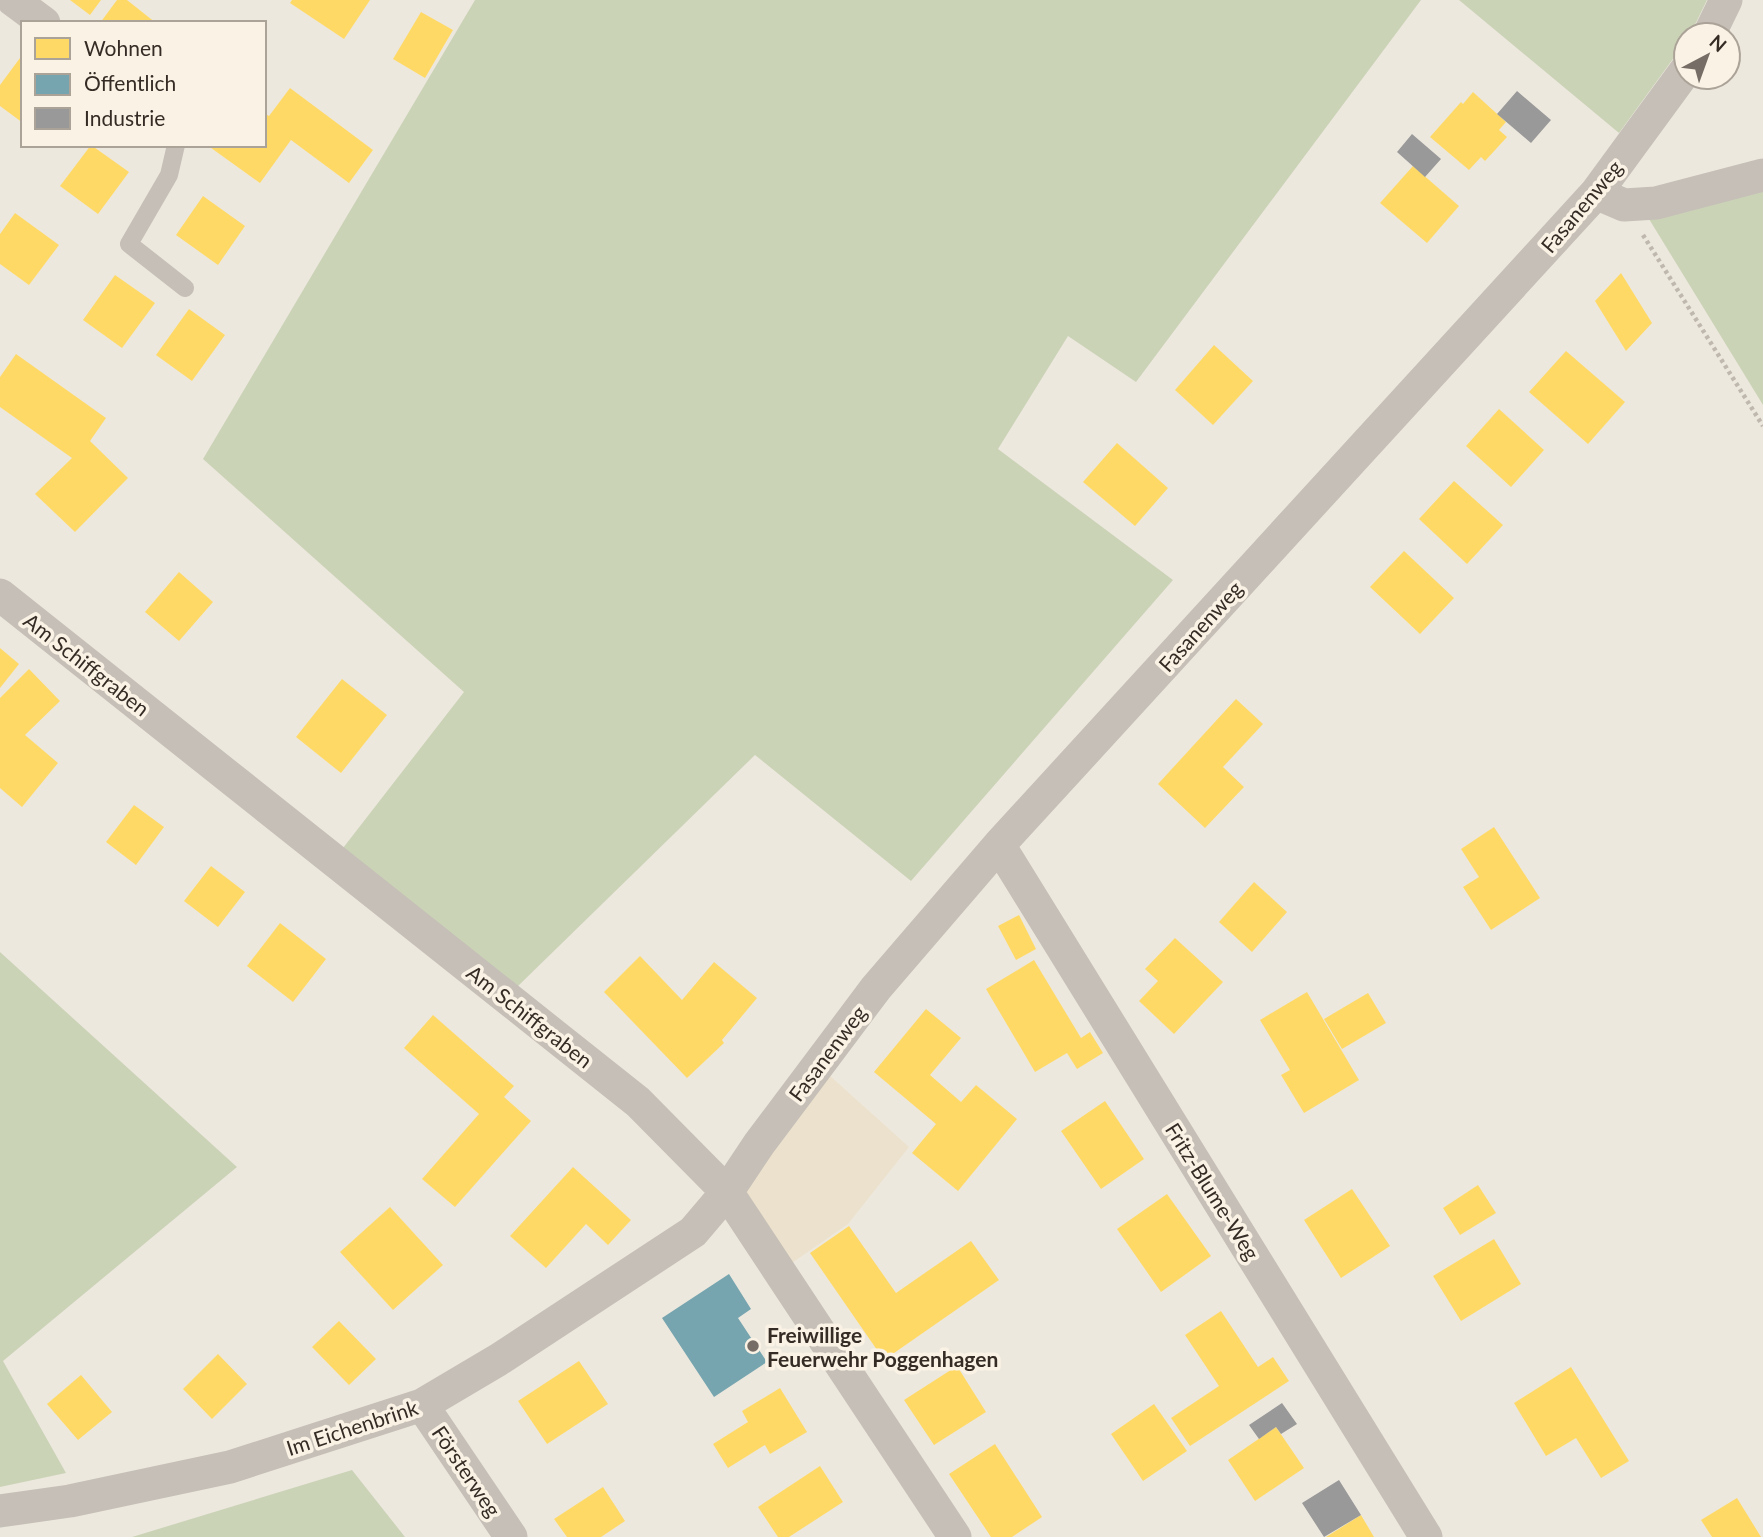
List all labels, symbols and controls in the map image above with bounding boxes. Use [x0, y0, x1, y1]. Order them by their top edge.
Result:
legend [21, 21, 266, 147]
north arrow [1672, 21, 1742, 91]
text: N [1705, 29, 1732, 56]
text: Wohnen [84, 35, 163, 60]
text: Öffentlich [84, 70, 176, 95]
text: Industrie [84, 105, 165, 130]
street label: Fasanenweg [1535, 155, 1627, 257]
street label: Fasanenweg [1153, 576, 1247, 676]
street label: Am Schiffgraben [19, 607, 155, 721]
street label: Am Schiffgraben [462, 959, 598, 1073]
street label: Fasanenweg [783, 1000, 871, 1106]
street label: Fritz-Blume-Weg [1161, 1118, 1265, 1264]
place label: Freiwillige Feuerwehr Poggenhagen [767, 1322, 998, 1371]
marker: Freiwillige Feuerwehr Poggenhagen [745, 1338, 761, 1354]
street label: Im Eichenbrink [283, 1394, 421, 1460]
street label: Försterweg [428, 1421, 507, 1521]

